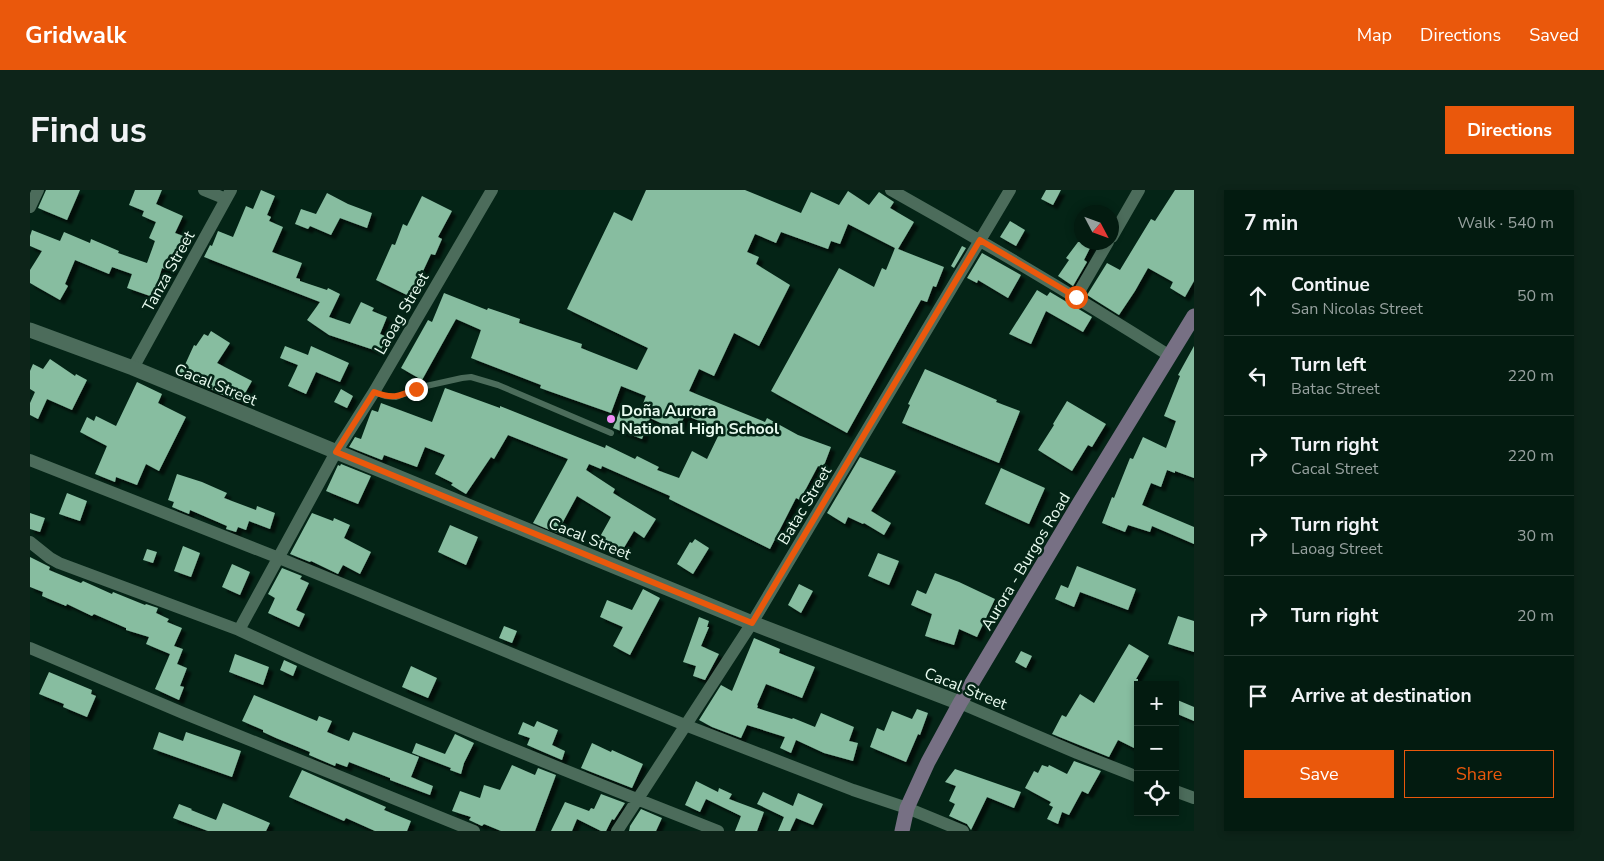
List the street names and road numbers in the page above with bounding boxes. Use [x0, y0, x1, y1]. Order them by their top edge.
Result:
street label: Tanza Street [138, 227, 200, 316]
street label: Laoag Street [369, 268, 435, 359]
street label: Cacal Street [171, 358, 261, 412]
street label: Batac Street [773, 462, 837, 549]
street label: Aurora - Burgos Road [976, 489, 1076, 634]
street label: Cacal Street [545, 512, 635, 566]
street label: Cacal Street [921, 662, 1011, 716]

